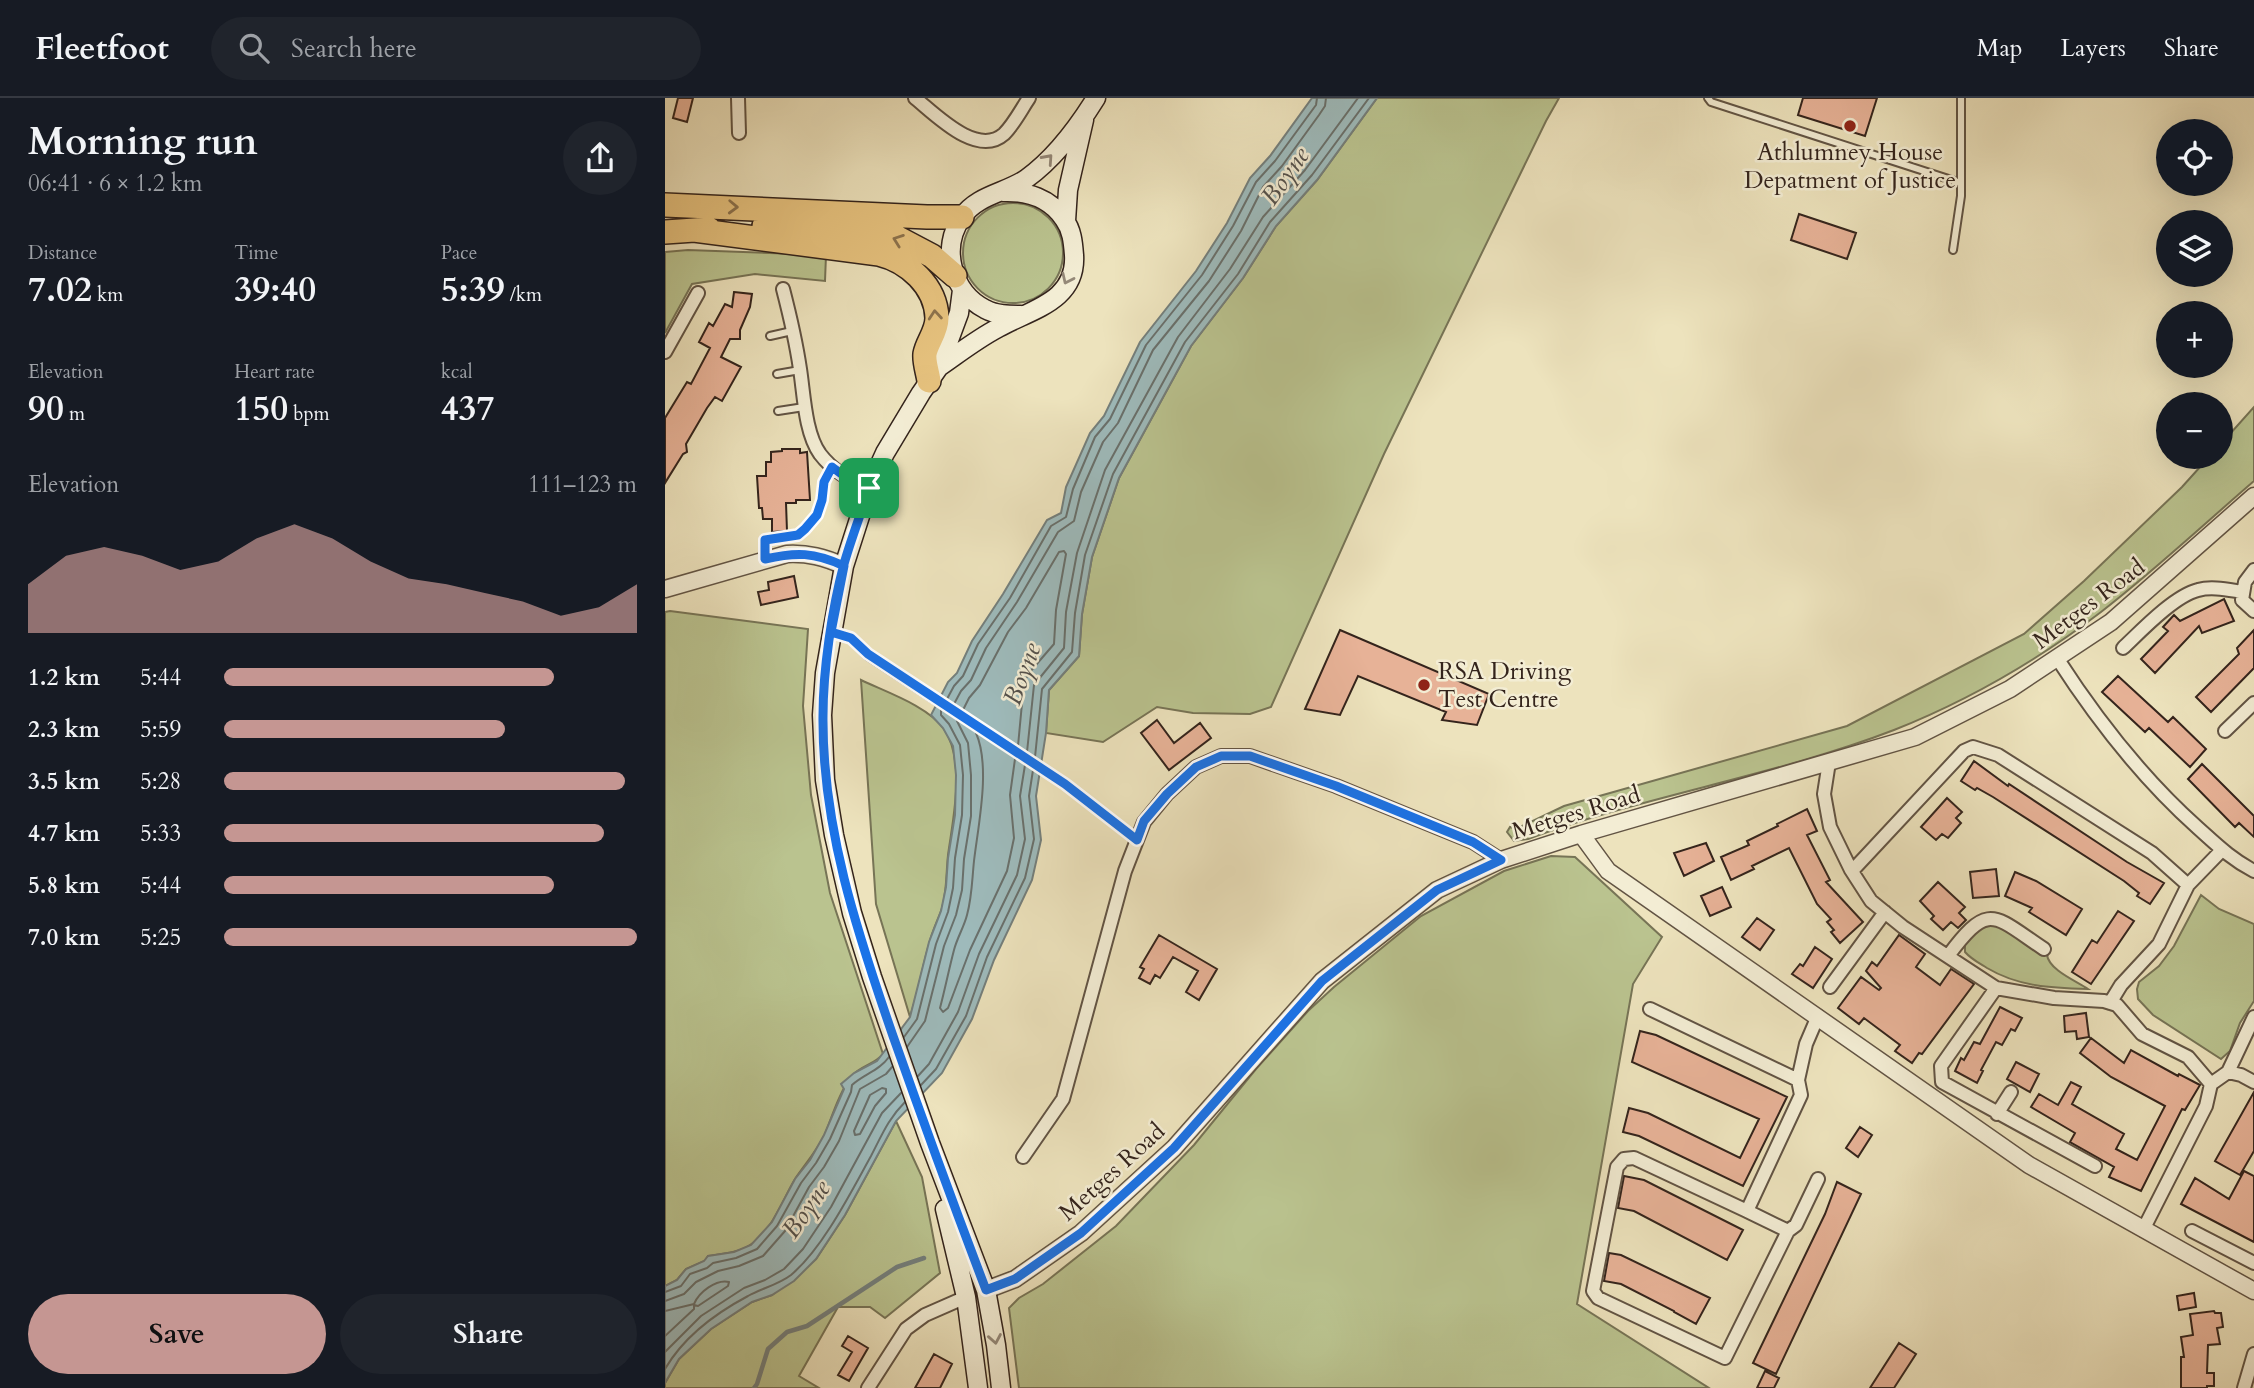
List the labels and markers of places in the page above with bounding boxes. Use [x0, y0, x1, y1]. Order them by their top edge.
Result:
marker: Athlumney House Depatment of Justice [1842, 118, 1858, 134]
place label: Athlumney House Depatment of Justice [1744, 136, 1956, 197]
pin [839, 458, 899, 518]
place label: RSA Driving Test Centre [1438, 655, 1572, 716]
marker: RSA Driving Test Centre [1416, 677, 1432, 693]

